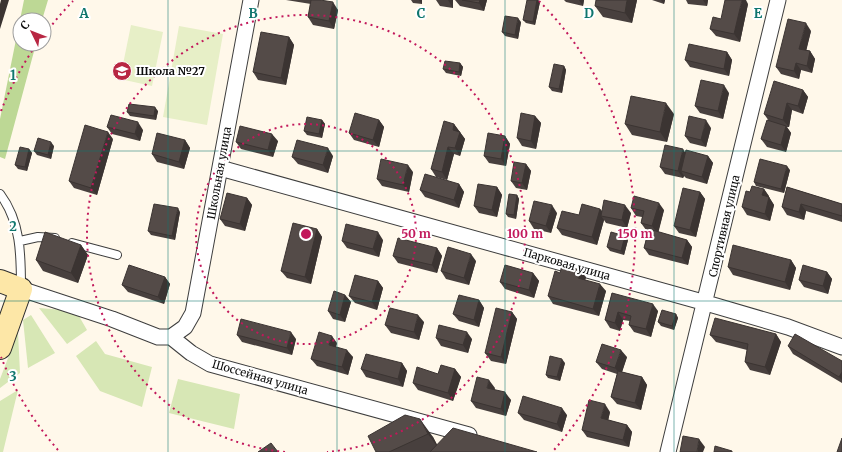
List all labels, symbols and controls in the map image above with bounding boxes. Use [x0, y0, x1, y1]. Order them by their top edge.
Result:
text: A [78, 5, 89, 22]
text: B [248, 5, 258, 22]
text: C [417, 5, 426, 22]
text: D [584, 5, 594, 22]
text: E [754, 5, 763, 22]
north arrow [12, 12, 52, 52]
text: С [17, 18, 32, 33]
school or university icon: Школа №27 [111, 60, 133, 82]
place label: Школа №27 [136, 64, 205, 78]
text: 1 [10, 67, 16, 84]
street label: Школьная улица [204, 125, 234, 221]
street label: Спортивная улица [705, 173, 743, 279]
text: 2 [9, 218, 17, 235]
text: 50 m [401, 226, 431, 241]
text: 100 m [507, 226, 543, 241]
text: 150 m [618, 226, 653, 241]
centre of rings [299, 227, 313, 241]
street label: Парковая улица [522, 245, 612, 283]
street label: Шоссейная улица [210, 357, 310, 397]
text: 3 [9, 368, 17, 385]

